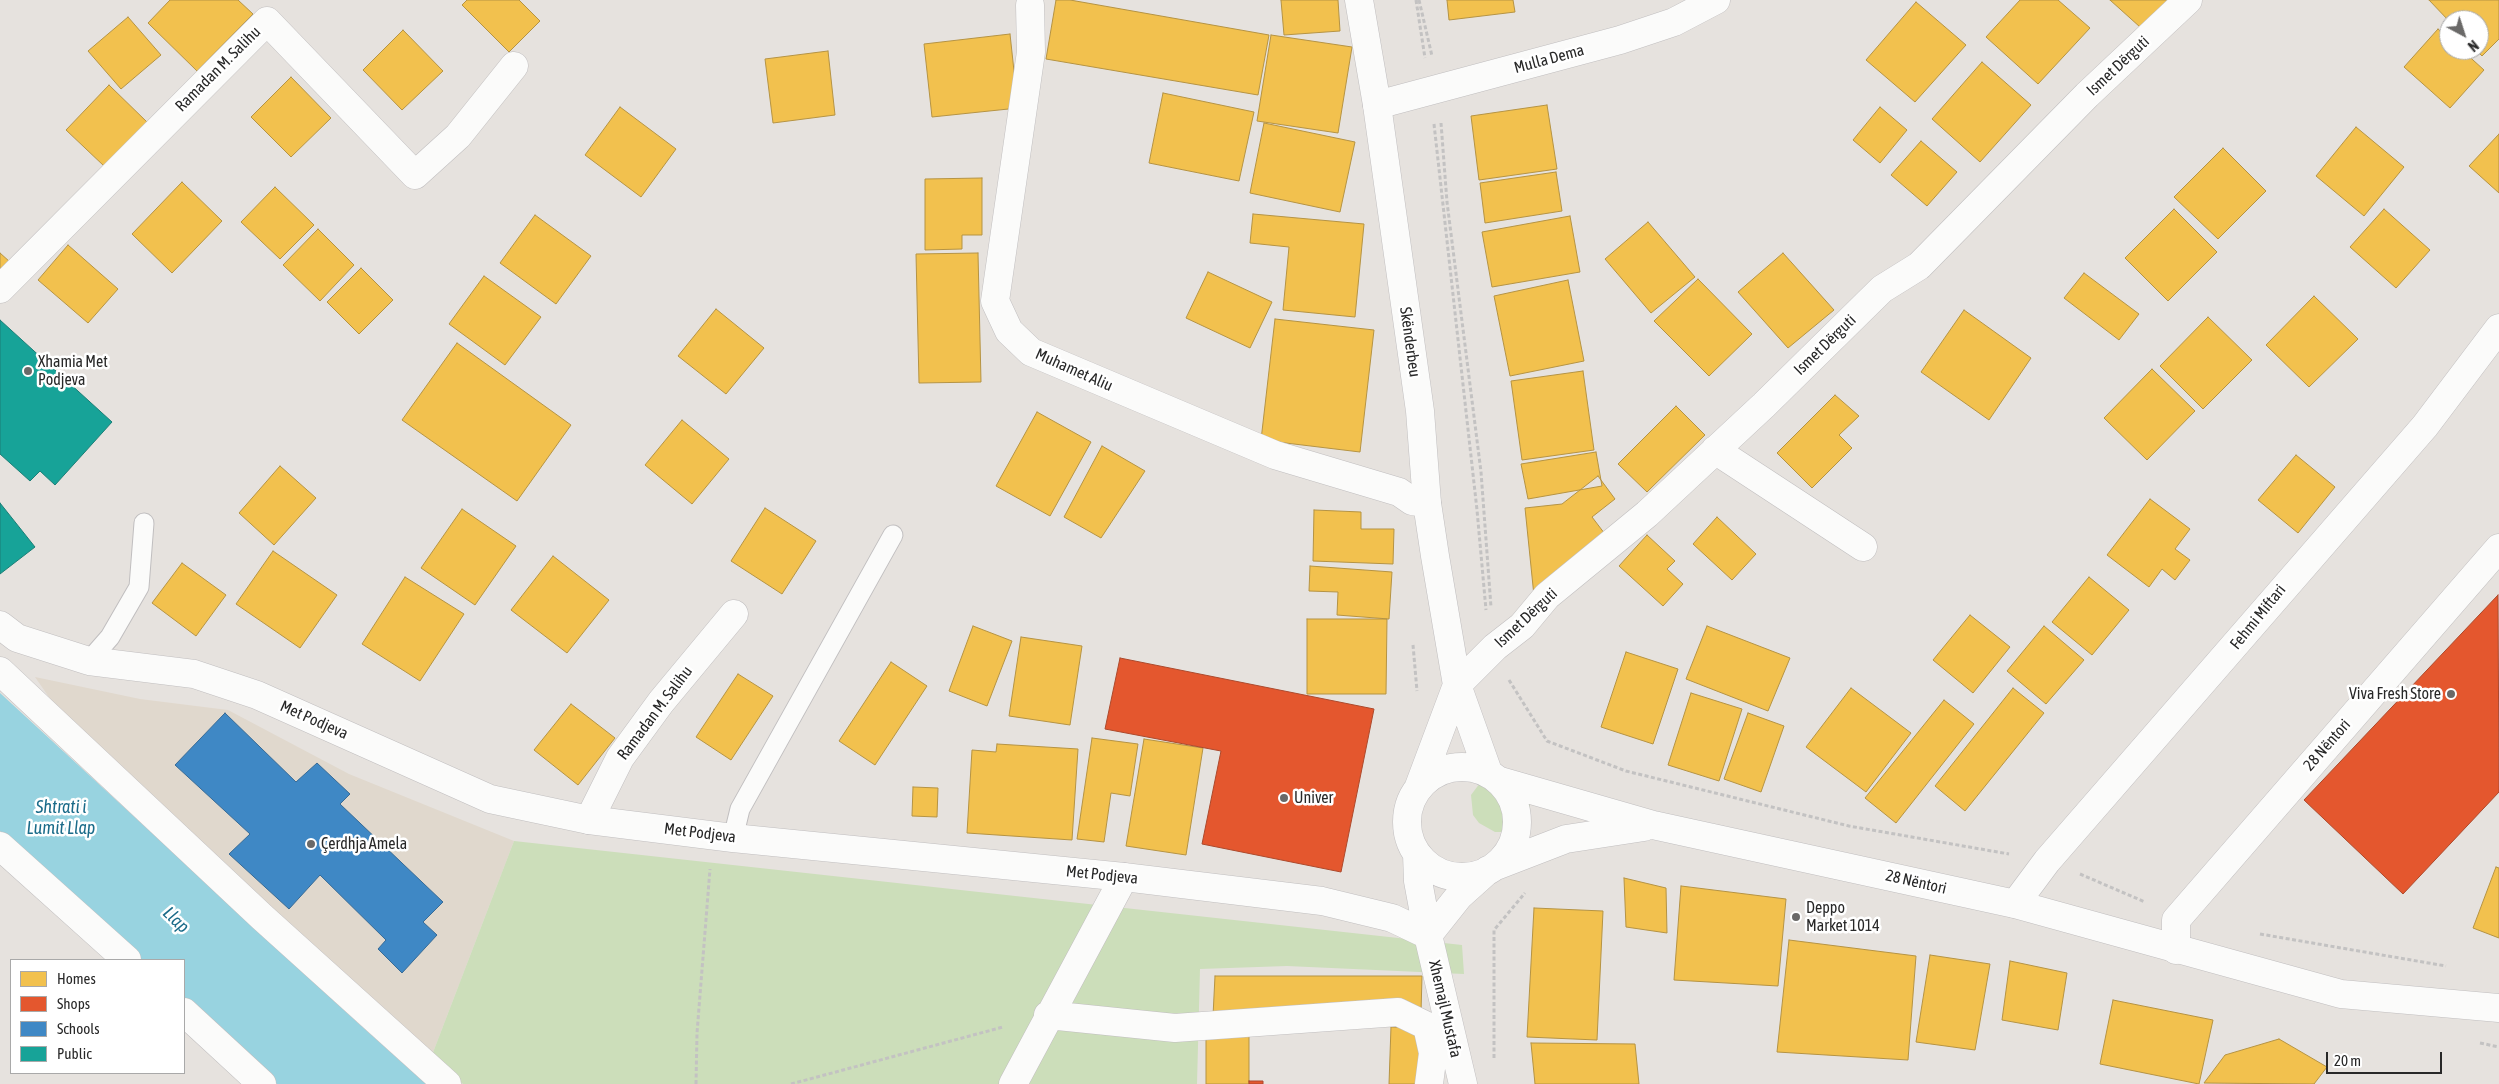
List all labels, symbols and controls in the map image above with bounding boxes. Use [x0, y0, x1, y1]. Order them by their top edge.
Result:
north arrow [2439, 10, 2489, 60]
street label: Ramadan M. Salihu [171, 22, 265, 116]
street label: Ismet Dërguti [2083, 32, 2153, 100]
text: N [2465, 37, 2481, 55]
street label: Mulla Dema [1512, 40, 1586, 78]
street label: Skënderbeu [1396, 306, 1424, 378]
street label: Ismet Dërguti [1790, 311, 1860, 379]
street label: Muhamet Aliu [1032, 344, 1116, 396]
place label: Xhamia Met Podjeva [38, 352, 108, 390]
marker: Xhamia Met Podjeva [22, 365, 34, 377]
street label: Fehmi Miftari [2226, 581, 2290, 653]
street label: Ismet Dërguti [1491, 584, 1561, 652]
street label: Ramadan M. Salihu [613, 662, 697, 764]
place label: Viva Fresh Store [2349, 684, 2441, 704]
marker: Viva Fresh Store [2445, 688, 2457, 700]
street label: Met Podjeva [277, 697, 351, 743]
street label: 28 Nëntori [2299, 715, 2355, 775]
place label: Univer [1294, 788, 1333, 808]
marker: Univer [1278, 792, 1290, 804]
water label: Shtrati i Lumit Llap [27, 796, 95, 839]
street label: Met Podjeva [663, 819, 737, 847]
place label: Çerdhja Amela [321, 834, 407, 854]
marker: Çerdhja Amela [305, 838, 317, 850]
street label: Met Podjeva [1065, 862, 1139, 888]
street label: 28 Nëntori [1884, 866, 1948, 898]
place label: Deppo Market 1014 [1806, 898, 1880, 936]
water label: Llap [158, 902, 194, 938]
marker: Deppo Market 1014 [1790, 911, 1802, 923]
street label: Xhemajl Mustafa [1424, 958, 1466, 1060]
legend [10, 959, 185, 1074]
text: Homes [57, 970, 96, 987]
text: Shops [57, 995, 90, 1012]
text: Schools [57, 1020, 100, 1037]
scale bar [2329, 1042, 2445, 1074]
text: Public [57, 1045, 92, 1062]
text: 20 m [2334, 1052, 2361, 1069]

